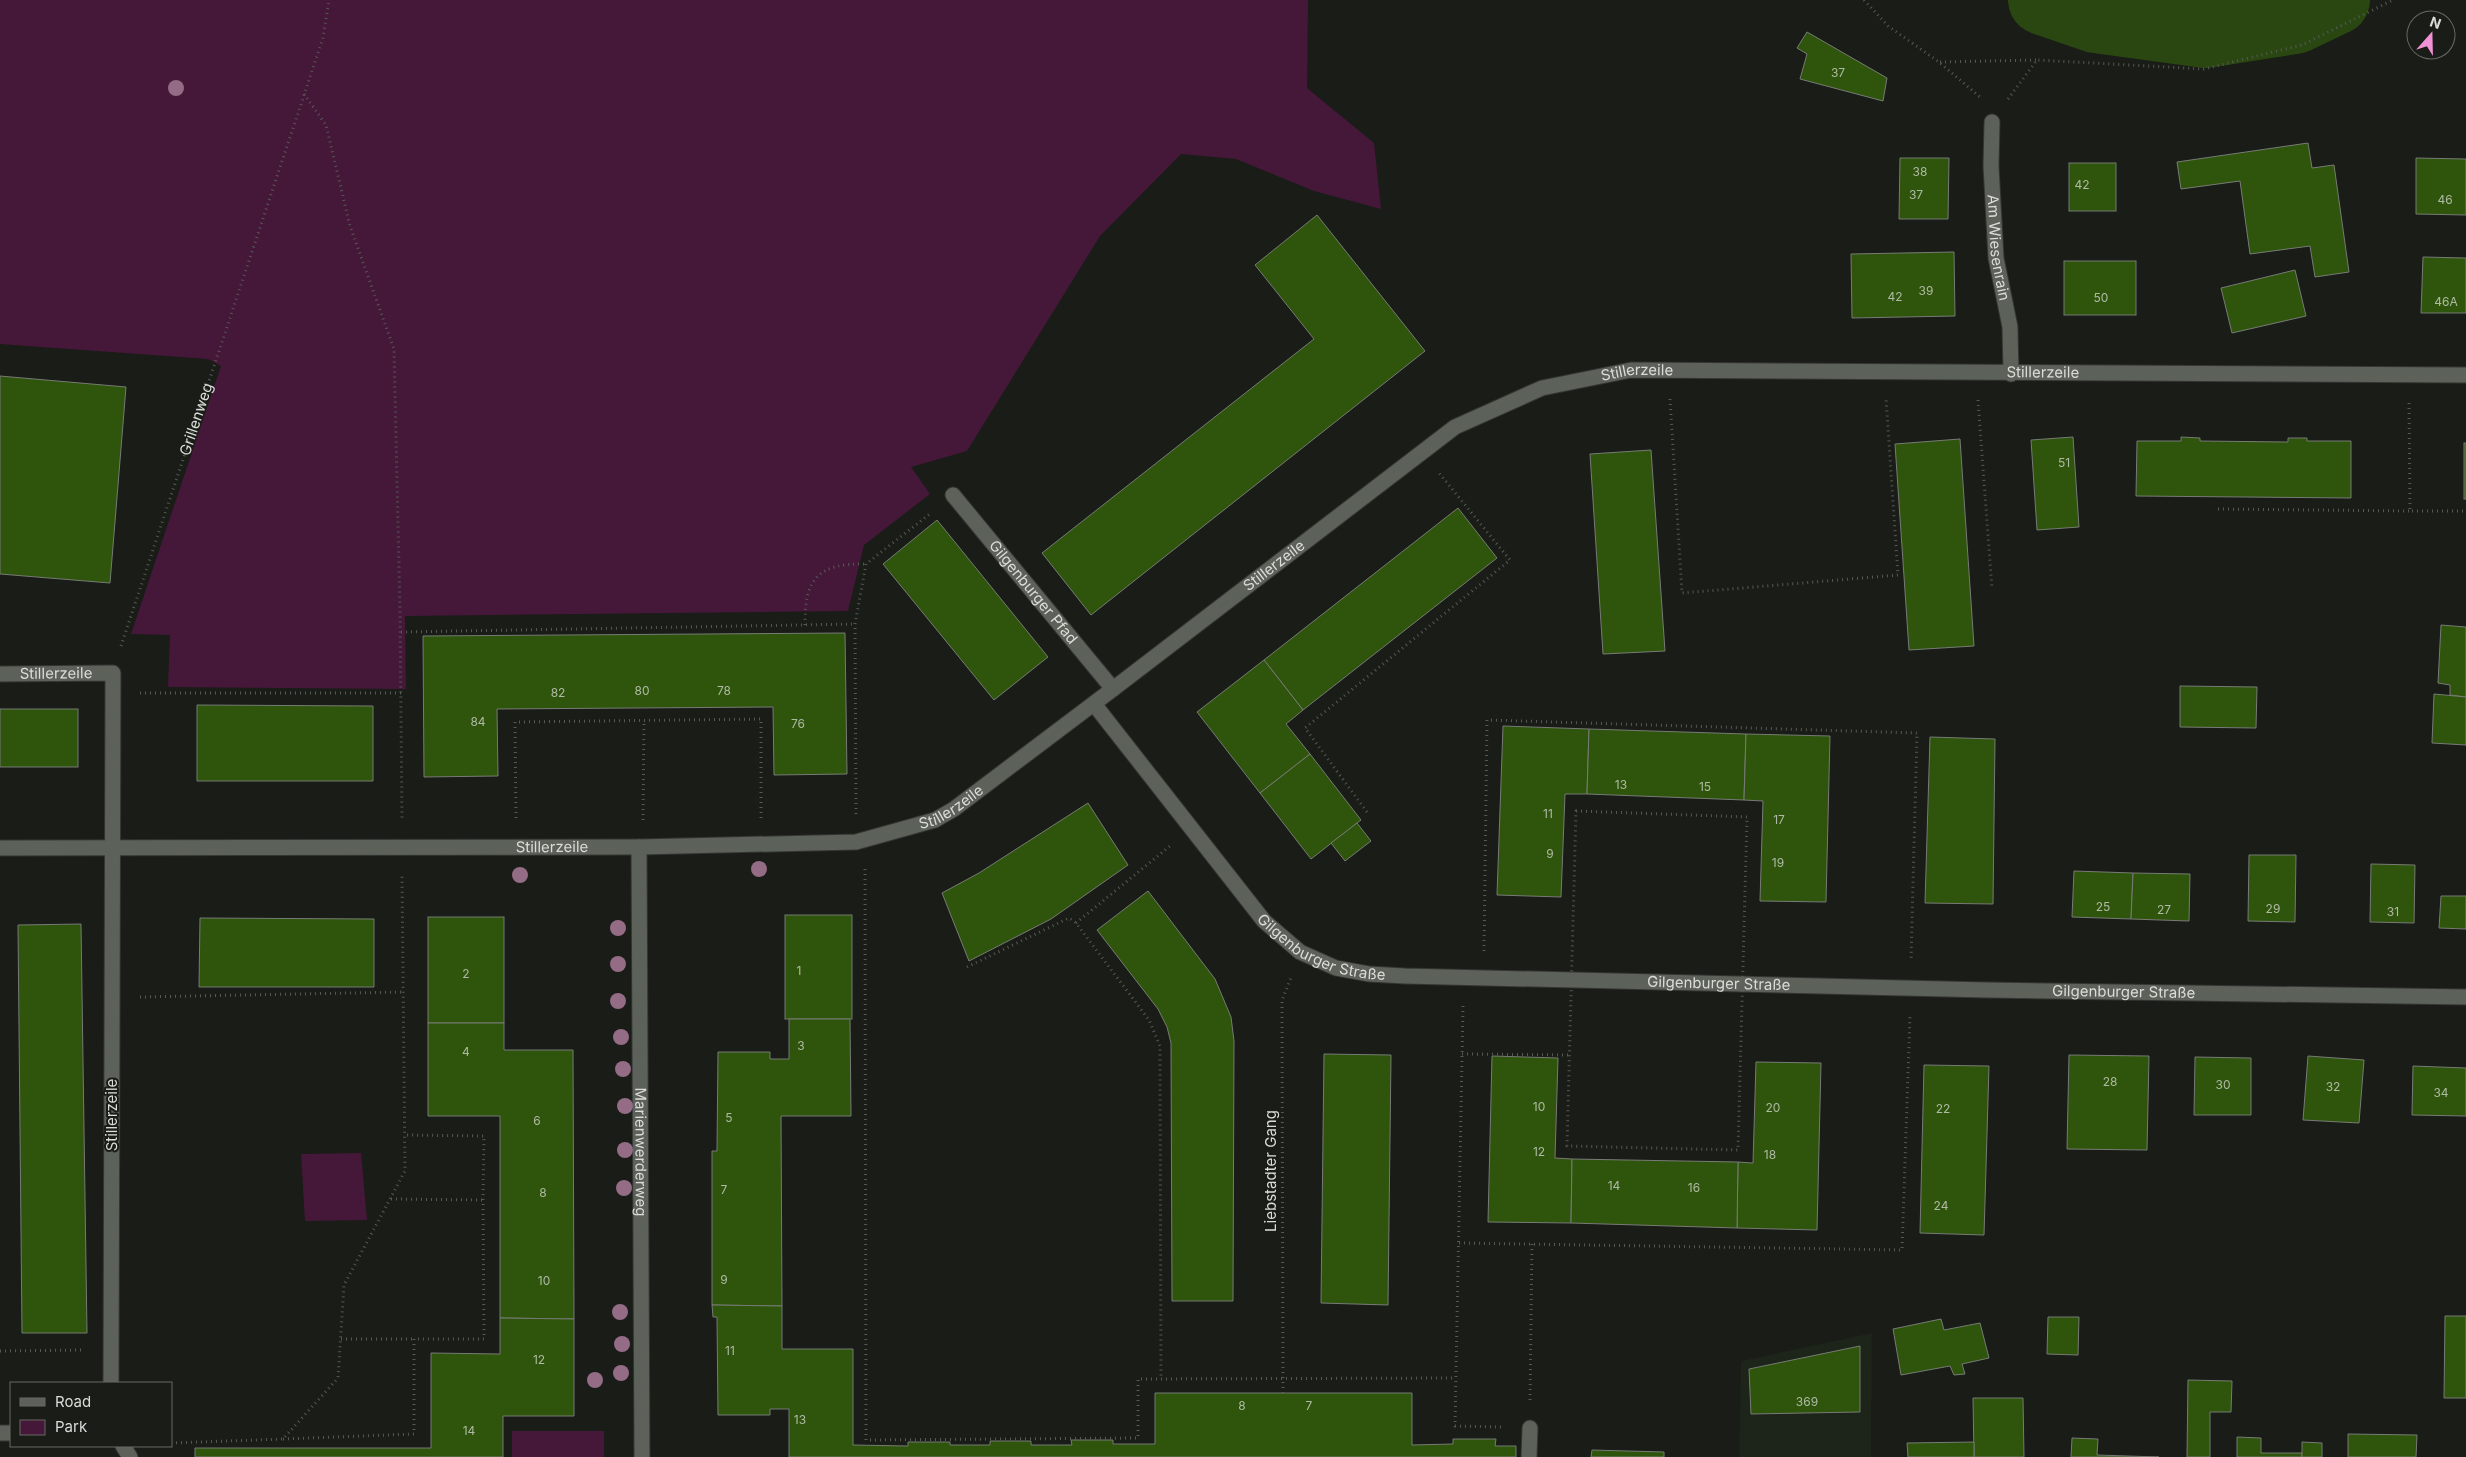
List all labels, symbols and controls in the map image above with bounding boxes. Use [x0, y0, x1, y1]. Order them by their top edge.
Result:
north arrow [2406, 10, 2456, 60]
text: N [2428, 13, 2444, 32]
house number: 37 [1831, 65, 1845, 80]
house number: 38 [1913, 164, 1927, 179]
house number: 42 [2074, 177, 2090, 192]
house number: 37 [1909, 187, 1923, 202]
house number: 46 [2437, 192, 2453, 207]
street label: Am Wiesenrain [1984, 194, 2014, 302]
house number: 39 [1919, 283, 1933, 298]
house number: 42 [1887, 289, 1903, 304]
house number: 50 [2094, 290, 2108, 305]
house number: 46A [2434, 294, 2458, 309]
street label: Stillerzeile [1599, 359, 1673, 385]
street label: Stillerzeile [2006, 362, 2079, 382]
street label: Grillenweg [175, 380, 217, 458]
house number: 51 [2058, 455, 2070, 470]
street label: Gilgenburger Pfad [985, 536, 1082, 648]
street label: Stillerzeile [1239, 536, 1308, 595]
street label: Stillerzeile [20, 663, 92, 683]
house number: 80 [635, 683, 650, 698]
house number: 78 [717, 683, 731, 698]
house number: 82 [551, 685, 565, 700]
house number: 84 [470, 714, 486, 729]
house number: 76 [791, 716, 805, 731]
house number: 13 [1615, 777, 1627, 792]
house number: 15 [1699, 779, 1711, 794]
street label: Stillerzeile [916, 780, 987, 833]
house number: 11 [1543, 806, 1553, 821]
house number: 17 [1773, 812, 1785, 827]
street label: Stillerzeile [516, 837, 588, 856]
house number: 9 [1546, 846, 1554, 861]
house number: 19 [1772, 855, 1784, 870]
house number: 25 [2096, 899, 2110, 914]
house number: 29 [2266, 901, 2280, 916]
house number: 27 [2157, 902, 2171, 917]
house number: 31 [2387, 904, 2399, 919]
street label: Gilgenburger Straße [1253, 910, 1386, 984]
house number: 1 [797, 963, 801, 978]
house number: 2 [462, 966, 470, 981]
street label: Gilgenburger Straße [1647, 972, 1791, 994]
street label: Gilgenburger Straße [2052, 981, 2195, 1002]
house number: 3 [797, 1038, 805, 1053]
house number: 4 [462, 1044, 470, 1059]
house number: 28 [2103, 1074, 2117, 1089]
house number: 30 [2216, 1077, 2230, 1092]
street label: Stillerzeile [102, 1079, 121, 1151]
house number: 32 [2326, 1079, 2340, 1094]
house number: 34 [2433, 1085, 2449, 1100]
street label: Marienwerderweg [631, 1087, 651, 1217]
house number: 10 [1533, 1099, 1545, 1114]
house number: 20 [1766, 1100, 1780, 1115]
house number: 22 [1936, 1101, 1950, 1116]
house number: 5 [725, 1110, 733, 1125]
street label: Liebstadter Gang [1261, 1110, 1280, 1232]
house number: 6 [533, 1113, 541, 1128]
house number: 12 [1533, 1144, 1545, 1159]
house number: 18 [1764, 1147, 1776, 1162]
house number: 14 [1608, 1178, 1621, 1193]
house number: 16 [1688, 1180, 1700, 1195]
house number: 7 [721, 1182, 728, 1197]
house number: 8 [539, 1185, 547, 1200]
house number: 24 [1934, 1198, 1949, 1213]
house number: 9 [720, 1272, 728, 1287]
house number: 10 [538, 1273, 550, 1288]
house number: 11 [725, 1343, 735, 1358]
house number: 12 [533, 1352, 545, 1367]
legend [10, 1382, 172, 1447]
text: Road [55, 1392, 91, 1411]
house number: 369 [1796, 1394, 1818, 1409]
house number: 8 [1238, 1398, 1246, 1413]
house number: 7 [1306, 1398, 1313, 1413]
house number: 13 [794, 1412, 806, 1427]
text: Park [55, 1417, 88, 1436]
house number: 14 [463, 1423, 476, 1438]

